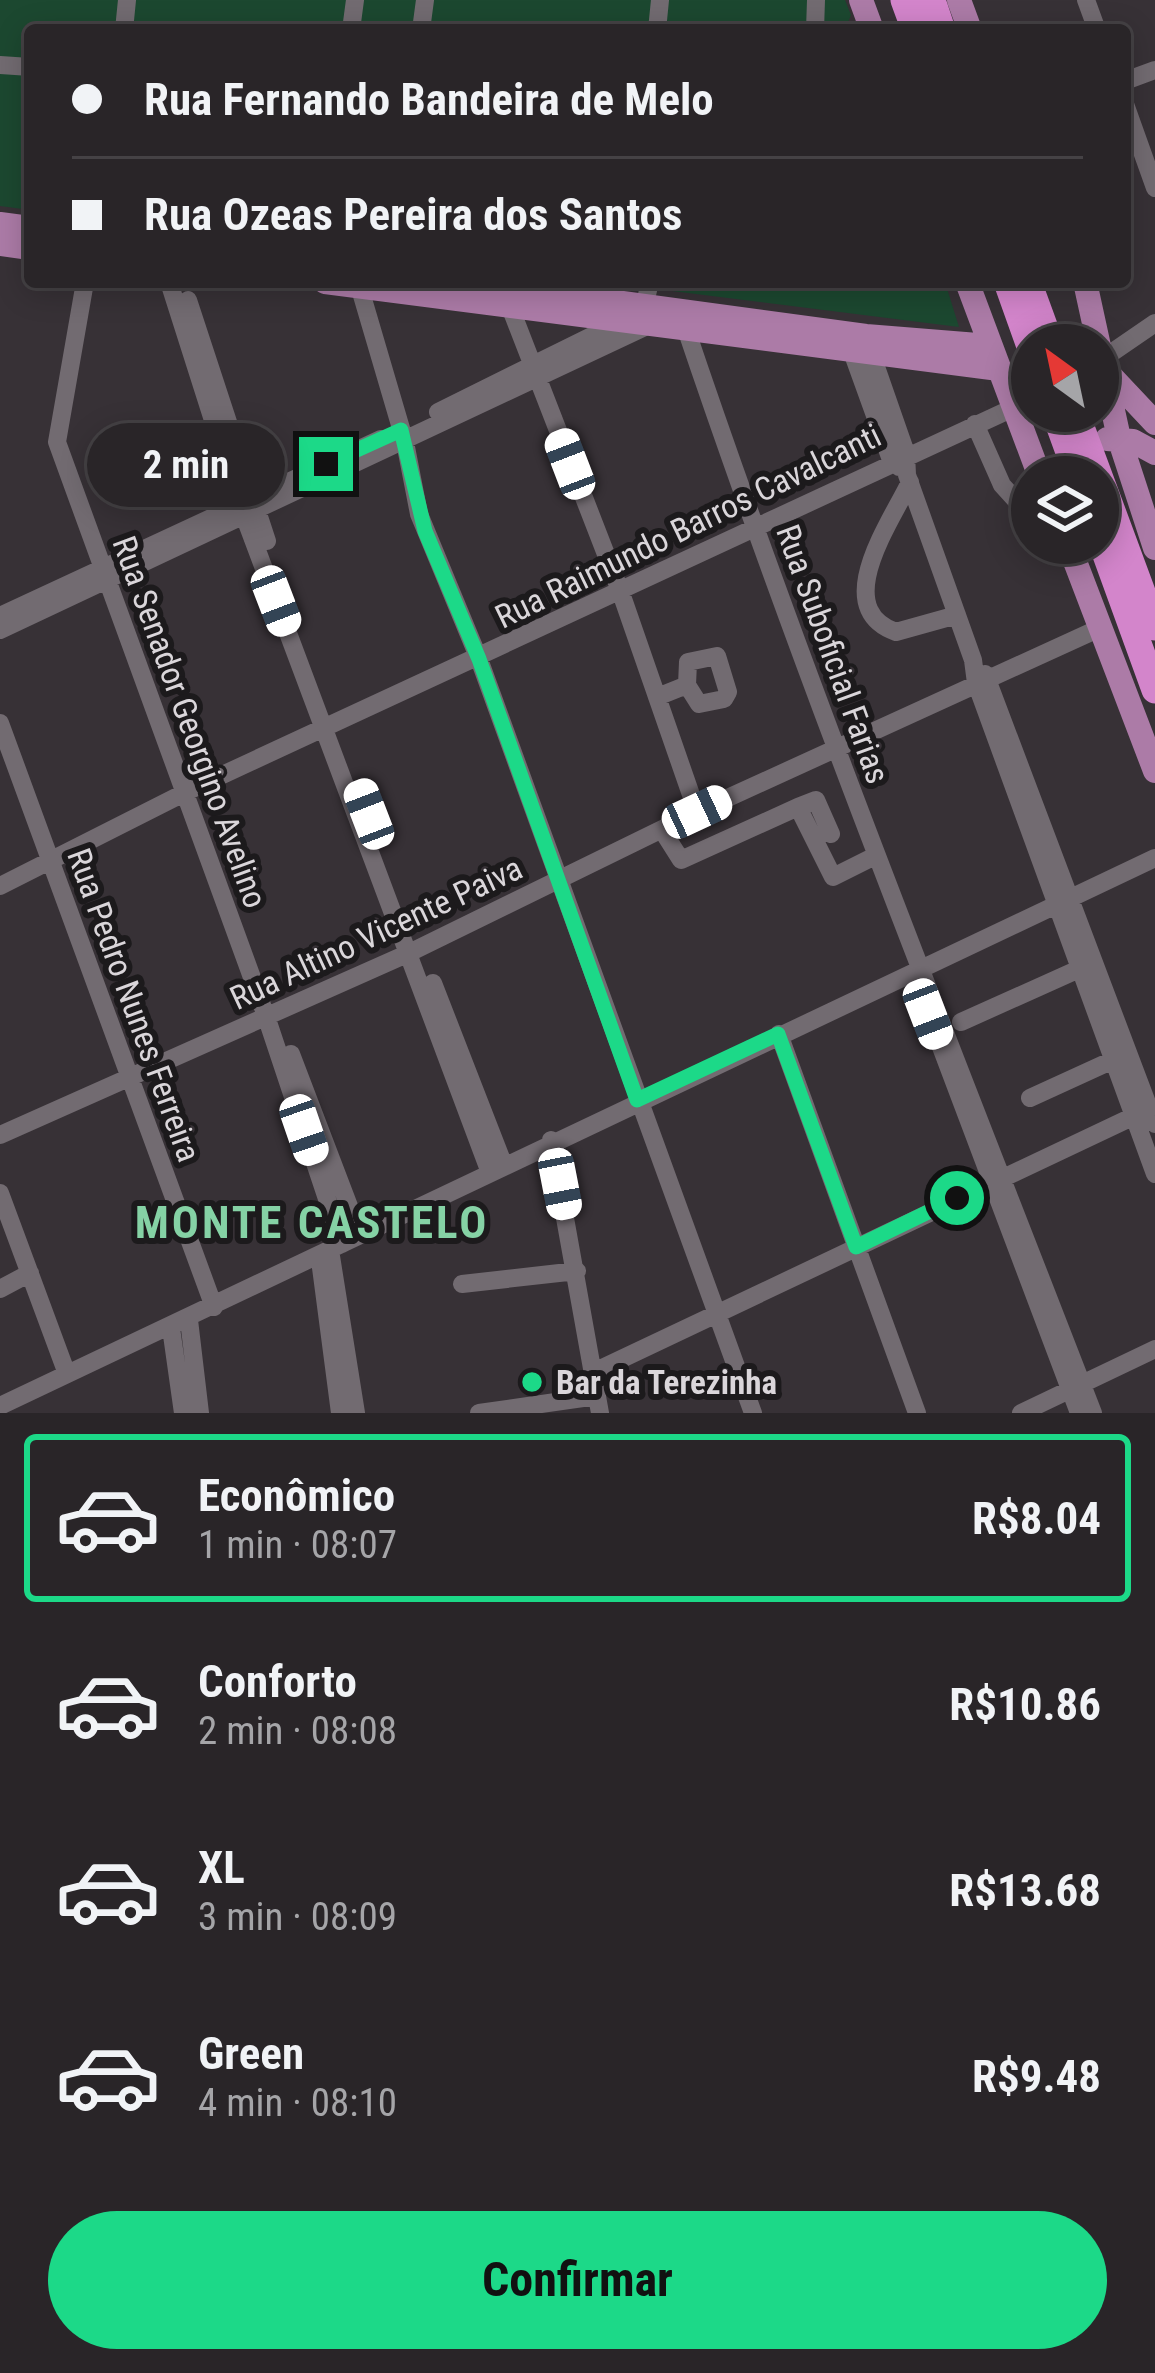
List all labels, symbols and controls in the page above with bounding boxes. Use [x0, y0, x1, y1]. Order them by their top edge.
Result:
text: Rua Fernando Bandeira de Melo [144, 73, 714, 126]
text: Rua Ozeas Pereira dos Santos [144, 188, 682, 241]
north arrow [1011, 324, 1119, 432]
map controls [1011, 324, 1119, 564]
street label: Rua Raimundo Barros Cavalcanti [489, 416, 887, 636]
callout: 2 min [86, 422, 284, 506]
car [540, 424, 600, 504]
route end [299, 437, 353, 491]
text: 2 min [143, 442, 229, 488]
button: layers [1011, 456, 1119, 564]
street label: Rua Suboficial Farias [768, 519, 898, 789]
street label: Rua Senador Georgino Avelino [105, 531, 275, 913]
car [246, 561, 306, 641]
car [339, 774, 399, 854]
car [657, 780, 737, 844]
street label: Rua Pedro Nunes Ferreira [59, 843, 209, 1167]
street label: Rua Altino Vicente Paiva [224, 848, 528, 1018]
car [898, 974, 958, 1054]
car [275, 1090, 333, 1170]
car [535, 1145, 585, 1223]
route start [930, 1171, 984, 1225]
district label: MONTE CASTELO [135, 1196, 489, 1249]
place label: Bar da Terezinha [556, 1363, 777, 1402]
marker: Bar da Terezinha [519, 1369, 545, 1395]
icon: car [54, 1464, 162, 1572]
text: Econômico [198, 1469, 395, 1522]
text: R$8.04 [972, 1492, 1101, 1545]
text: 1 min · 08:07 [198, 1522, 397, 1568]
icon: car [54, 1650, 162, 1758]
text: Conforto [198, 1655, 357, 1708]
text: R$10.86 [949, 1678, 1101, 1731]
text: 2 min · 08:08 [198, 1708, 397, 1754]
icon: car [54, 1836, 162, 1944]
text: XL [198, 1841, 245, 1894]
text: R$13.68 [949, 1864, 1101, 1917]
text: 3 min · 08:09 [198, 1894, 397, 1940]
icon: car [54, 2022, 162, 2130]
text: Green [198, 2027, 304, 2080]
text: R$9.48 [972, 2050, 1101, 2103]
text: 4 min · 08:10 [198, 2080, 397, 2126]
button: Confirmar [48, 2211, 1107, 2349]

